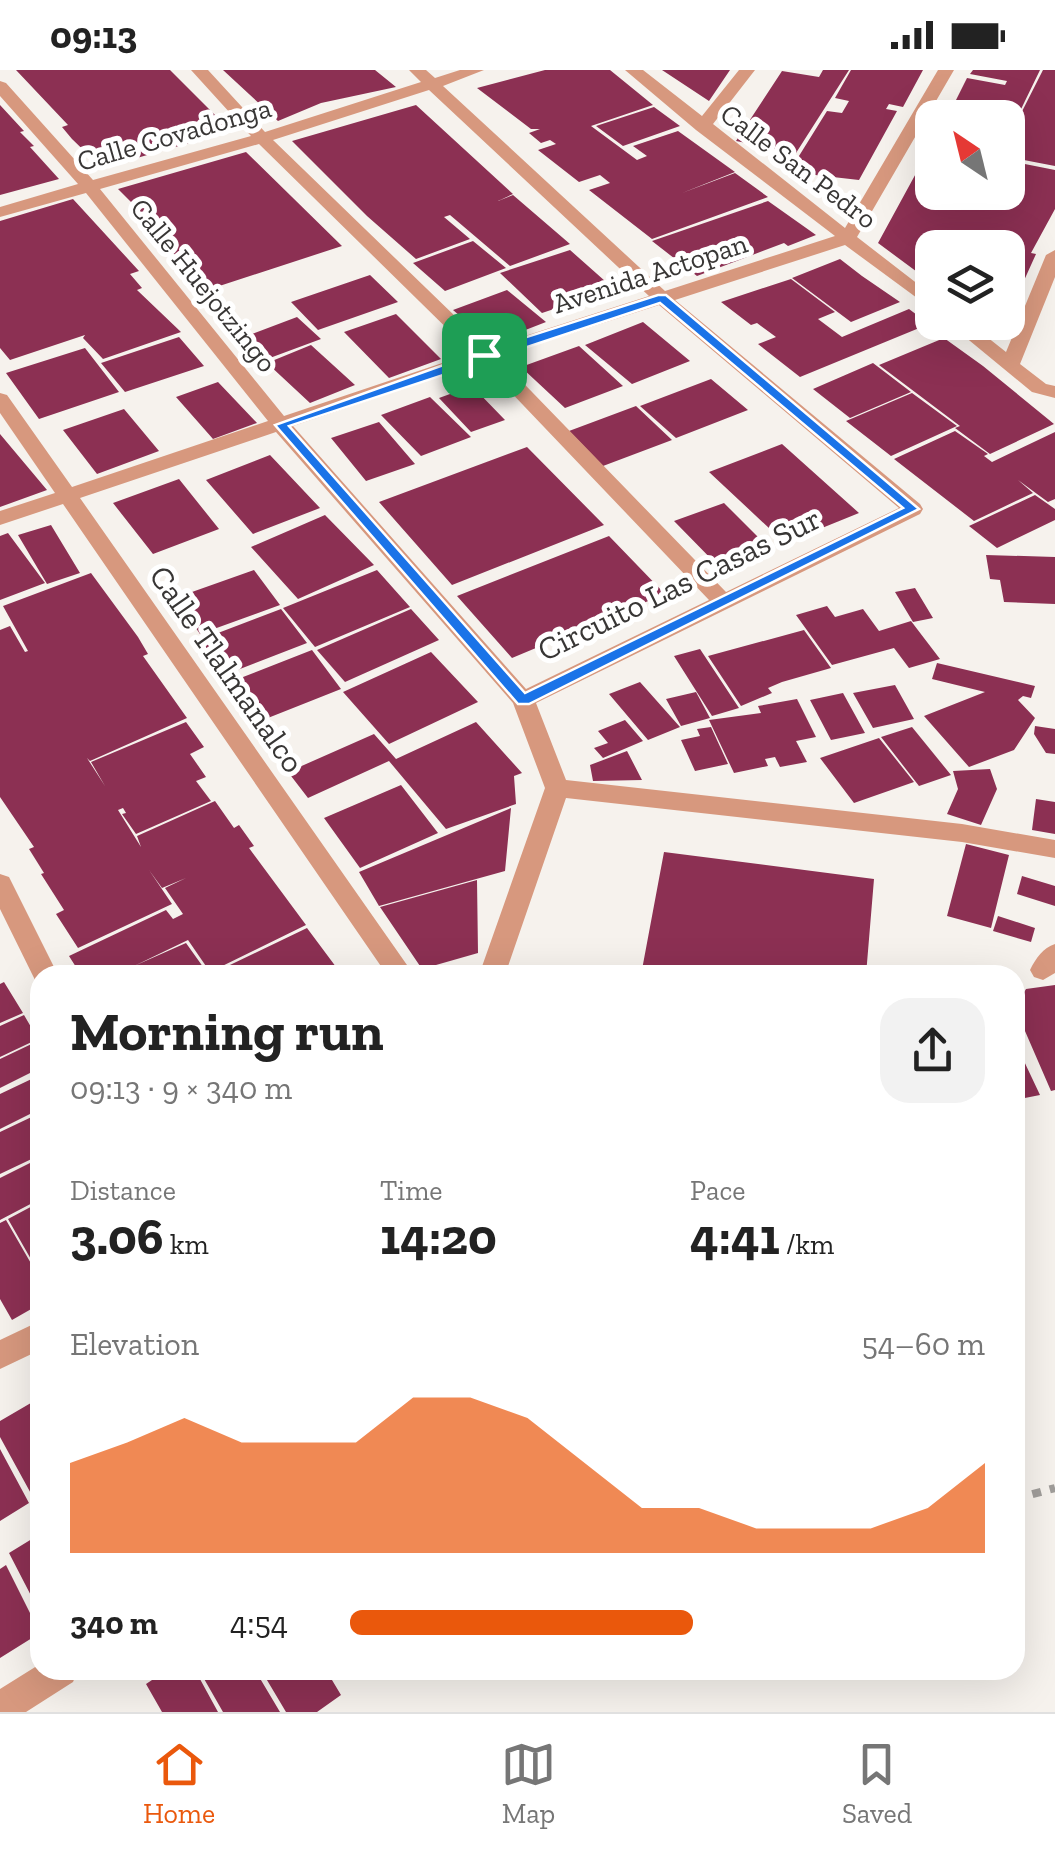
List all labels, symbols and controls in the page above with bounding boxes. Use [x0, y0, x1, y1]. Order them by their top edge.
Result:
text: 09:13 [50, 12, 137, 58]
street label: Calle Covadonga [73, 91, 275, 178]
street label: Calle San Pedro [714, 97, 883, 236]
north arrow [915, 100, 1025, 210]
map controls [915, 100, 1025, 340]
street label: Calle Huejotzingo [123, 192, 284, 379]
street label: Avenida Actopan [549, 226, 752, 320]
button: layers [915, 230, 1025, 340]
pin [442, 313, 527, 398]
icon: arrive [457, 328, 512, 383]
street label: Circuito Las Casas Sur [531, 499, 827, 669]
street label: Calle Tlalmanalco [142, 558, 312, 780]
text: Morning run [70, 998, 384, 1064]
button: share [880, 998, 985, 1103]
text: 09:13 · 9 × 340 m [70, 1069, 292, 1107]
text: Distance [70, 1174, 176, 1207]
text: Time [380, 1174, 443, 1207]
text: Pace [690, 1174, 746, 1207]
text: 3.06 [70, 1207, 164, 1267]
text: 14:20 [380, 1207, 497, 1267]
text: 4:41 [690, 1207, 780, 1267]
text: km [164, 1228, 209, 1261]
text: /km [780, 1228, 834, 1261]
text: Elevation [70, 1325, 199, 1363]
text: 54–60 m [861, 1325, 985, 1363]
text: 340 m [70, 1604, 158, 1642]
text: 4:54 [230, 1604, 288, 1642]
tab: Home [143, 1737, 215, 1830]
tab: Map [501, 1737, 556, 1830]
tab: Saved [842, 1737, 912, 1830]

